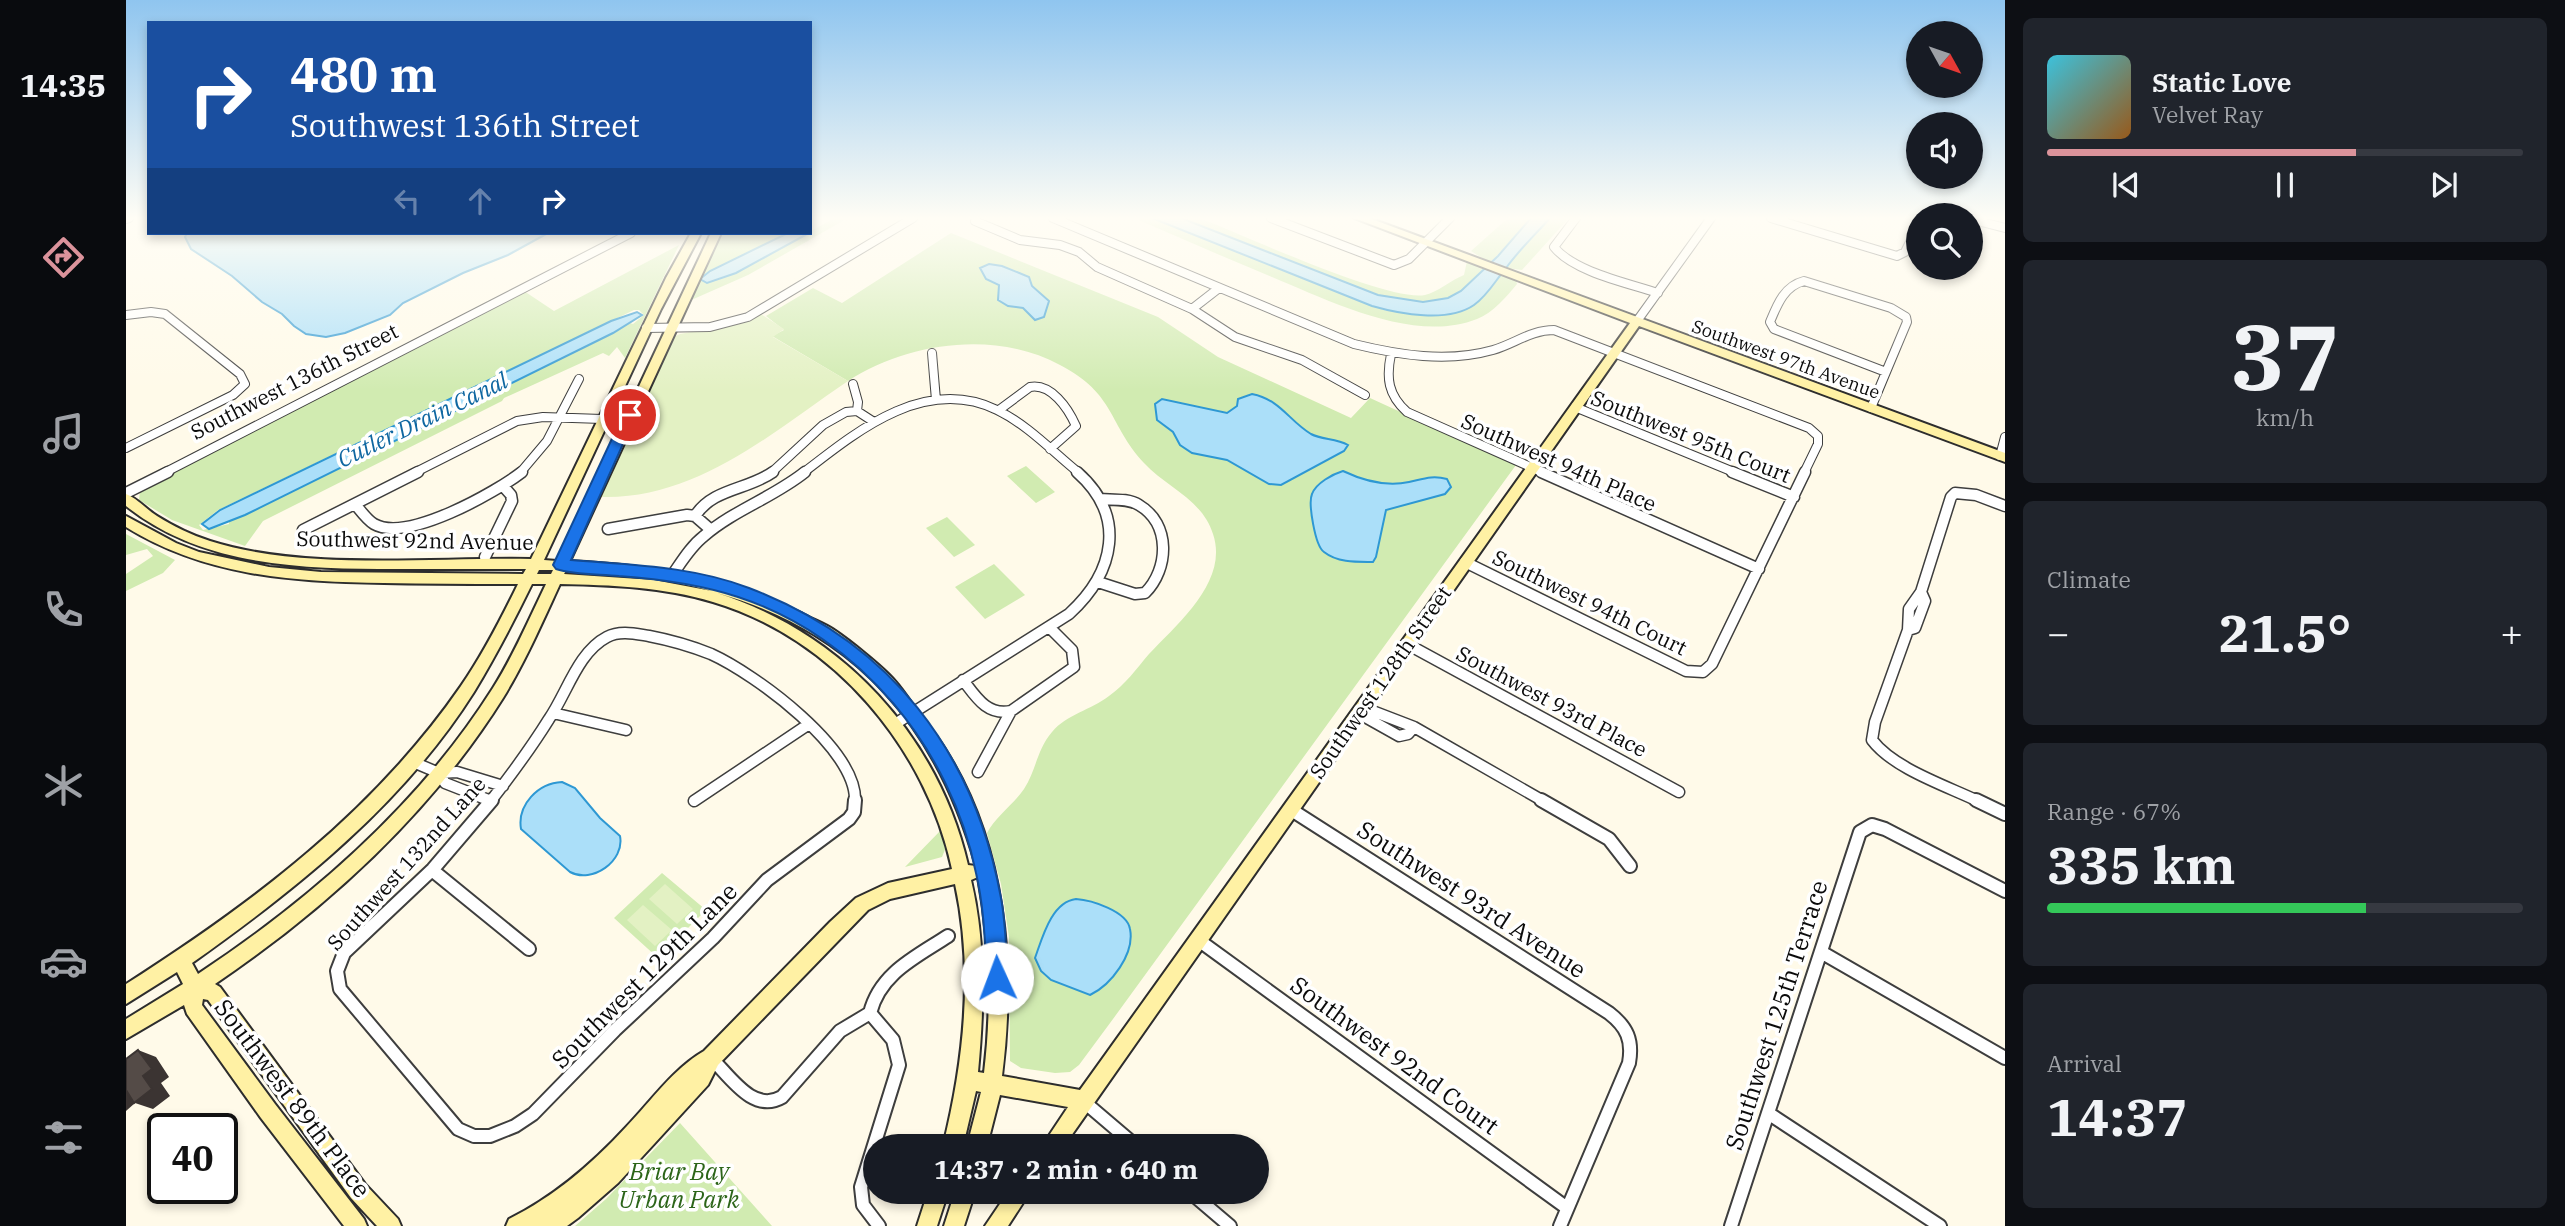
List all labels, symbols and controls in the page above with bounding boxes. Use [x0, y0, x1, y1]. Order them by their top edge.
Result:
north arrow [1906, 21, 1983, 98]
map controls [1906, 21, 1983, 280]
text: 480 m [290, 42, 437, 105]
icon: right [175, 49, 266, 140]
text: 14:35 [20, 64, 106, 106]
text: Static Love [2152, 65, 2291, 99]
text: Velvet Ray [2152, 99, 2263, 129]
text: Southwest 136th Street [290, 104, 640, 146]
button: sound [1906, 112, 1983, 189]
icon: previous [2107, 166, 2145, 204]
icon: pause [2266, 166, 2304, 204]
icon: next [2425, 166, 2463, 204]
icon: left [388, 182, 426, 220]
icon: ahead [461, 182, 499, 220]
icon: right [534, 182, 572, 220]
button: search [1906, 203, 1983, 280]
icon: directions [39, 233, 88, 282]
text: 37 [2230, 297, 2340, 415]
street label: Southwest 97th Avenue [1689, 314, 1883, 404]
street label: Southwest 136th Street [185, 316, 403, 446]
water label: Cutler Drain Canal [332, 364, 513, 473]
street label: Southwest 95th Court [1587, 383, 1795, 489]
pin [600, 385, 660, 445]
icon: arrive [611, 396, 649, 434]
text: km/h [2256, 402, 2314, 432]
street label: Southwest 94th Place [1457, 406, 1661, 518]
icon: music [39, 409, 88, 458]
street label: Southwest 92nd Avenue [296, 524, 534, 556]
street label: Southwest 94th Court [1488, 543, 1692, 661]
text: Climate [2047, 564, 2131, 594]
street label: Southwest 128th Street [1303, 580, 1457, 784]
icon: phone [39, 585, 88, 634]
text: 21.5° [2219, 599, 2351, 666]
text: − [2047, 608, 2070, 657]
text: + [2500, 608, 2523, 657]
street label: Southwest 93rd Place [1452, 639, 1652, 763]
icon: climate [39, 761, 88, 810]
street label: Southwest 132nd Lane [320, 770, 492, 956]
text: Range · 67% [2047, 796, 2181, 826]
street label: Southwest 93rd Avenue [1351, 813, 1593, 985]
text: 335 km [2047, 831, 2236, 898]
street label: Southwest 129th Lane [544, 875, 744, 1075]
street label: Southwest 125th Terrace [1717, 876, 1835, 1154]
icon: car [39, 937, 88, 986]
position arrow [960, 941, 1034, 1015]
street label: Southwest 92nd Court [1284, 969, 1506, 1141]
street label: Southwest 89th Place [208, 992, 378, 1204]
text: Arrival [2047, 1048, 2122, 1078]
text: 14:37 [2047, 1083, 2188, 1150]
icon: filters [39, 1113, 88, 1162]
speed limit sign: 40 [147, 1113, 238, 1204]
text: 14:37 · 2 min · 640 m [934, 1152, 1198, 1186]
park label: Briar Bay Urban Park [619, 1155, 740, 1215]

